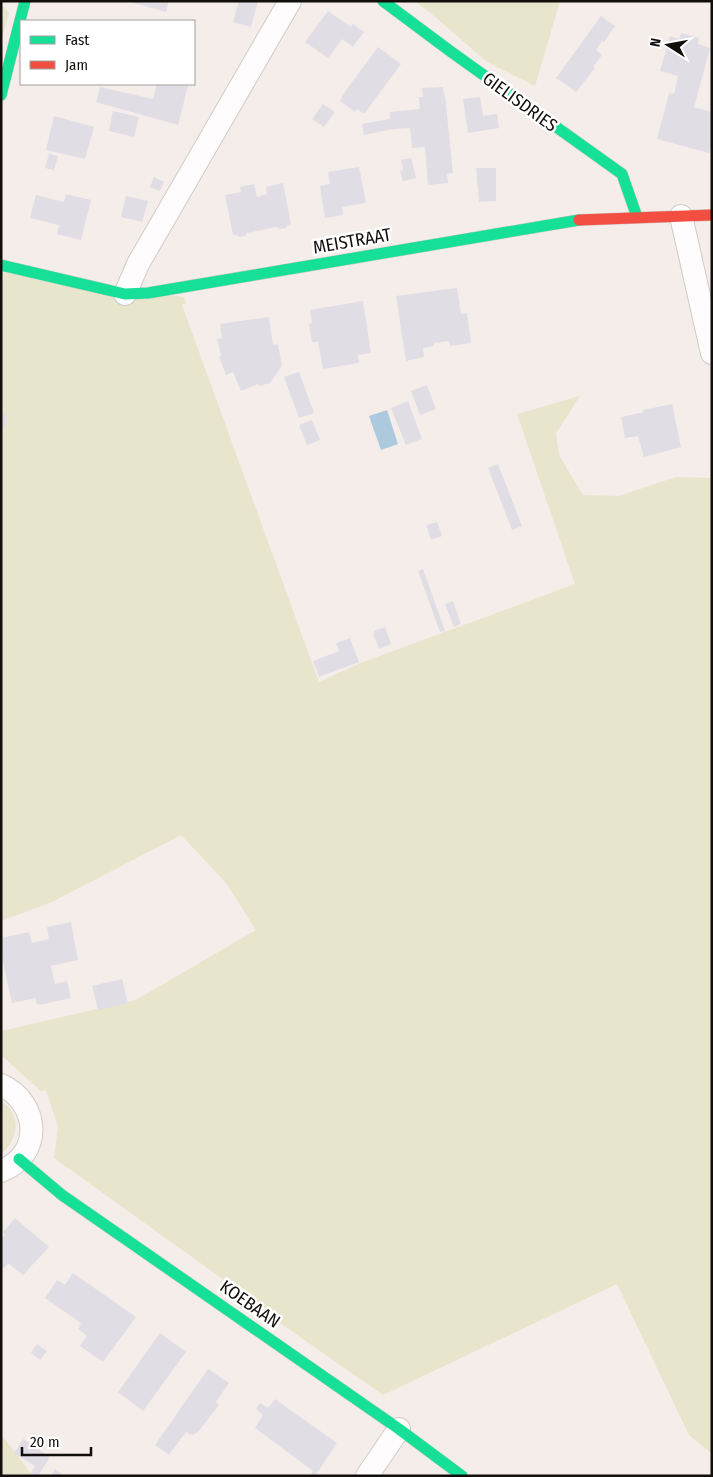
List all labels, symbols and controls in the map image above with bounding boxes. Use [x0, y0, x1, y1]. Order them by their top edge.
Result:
legend [20, 20, 195, 85]
north arrow [643, 20, 693, 70]
text: Fast [65, 31, 89, 49]
text: N [647, 37, 665, 48]
text: Jam [65, 56, 88, 74]
street label: GIELISDRIES [478, 67, 562, 137]
street label: MEISTRAAT [311, 223, 393, 259]
street label: KOEBAAN [216, 1275, 284, 1333]
scale bar [22, 1424, 91, 1456]
text: 20 m [30, 1433, 60, 1451]

